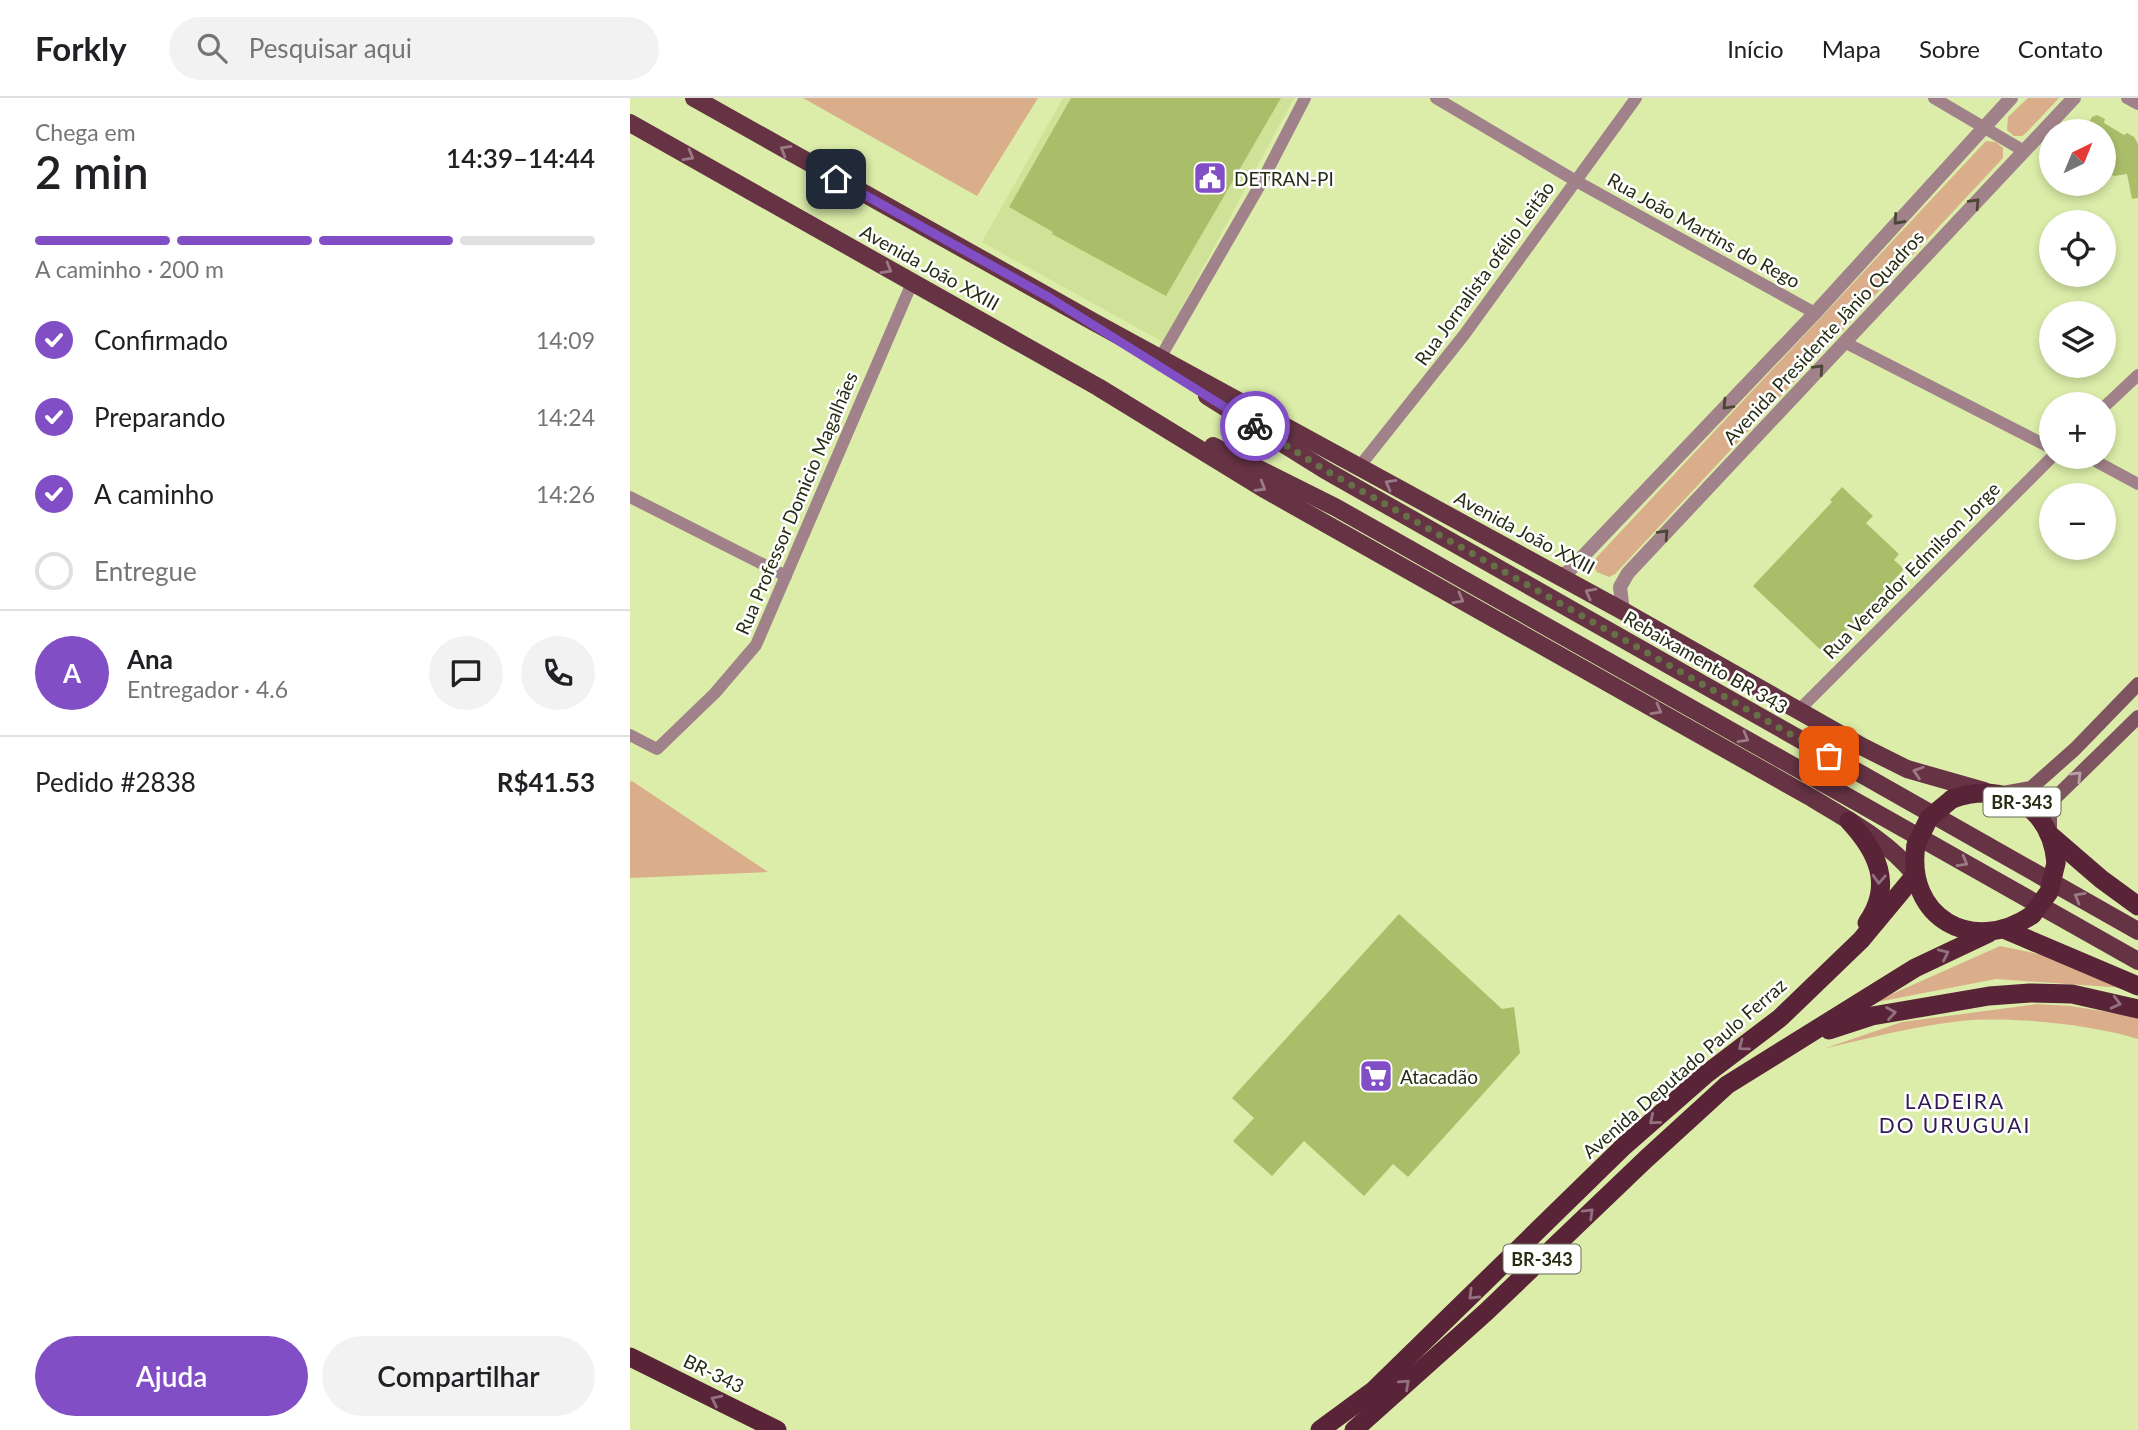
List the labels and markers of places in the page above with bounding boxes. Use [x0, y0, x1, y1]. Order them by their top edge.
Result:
pin [806, 149, 866, 209]
public building icon: DETRAN-PI [1191, 159, 1229, 197]
place label: DETRAN-PI [1234, 167, 1334, 190]
pin [1799, 726, 1859, 786]
supermarket icon: Atacadão [1357, 1057, 1395, 1095]
place label: Atacadão [1400, 1065, 1478, 1088]

